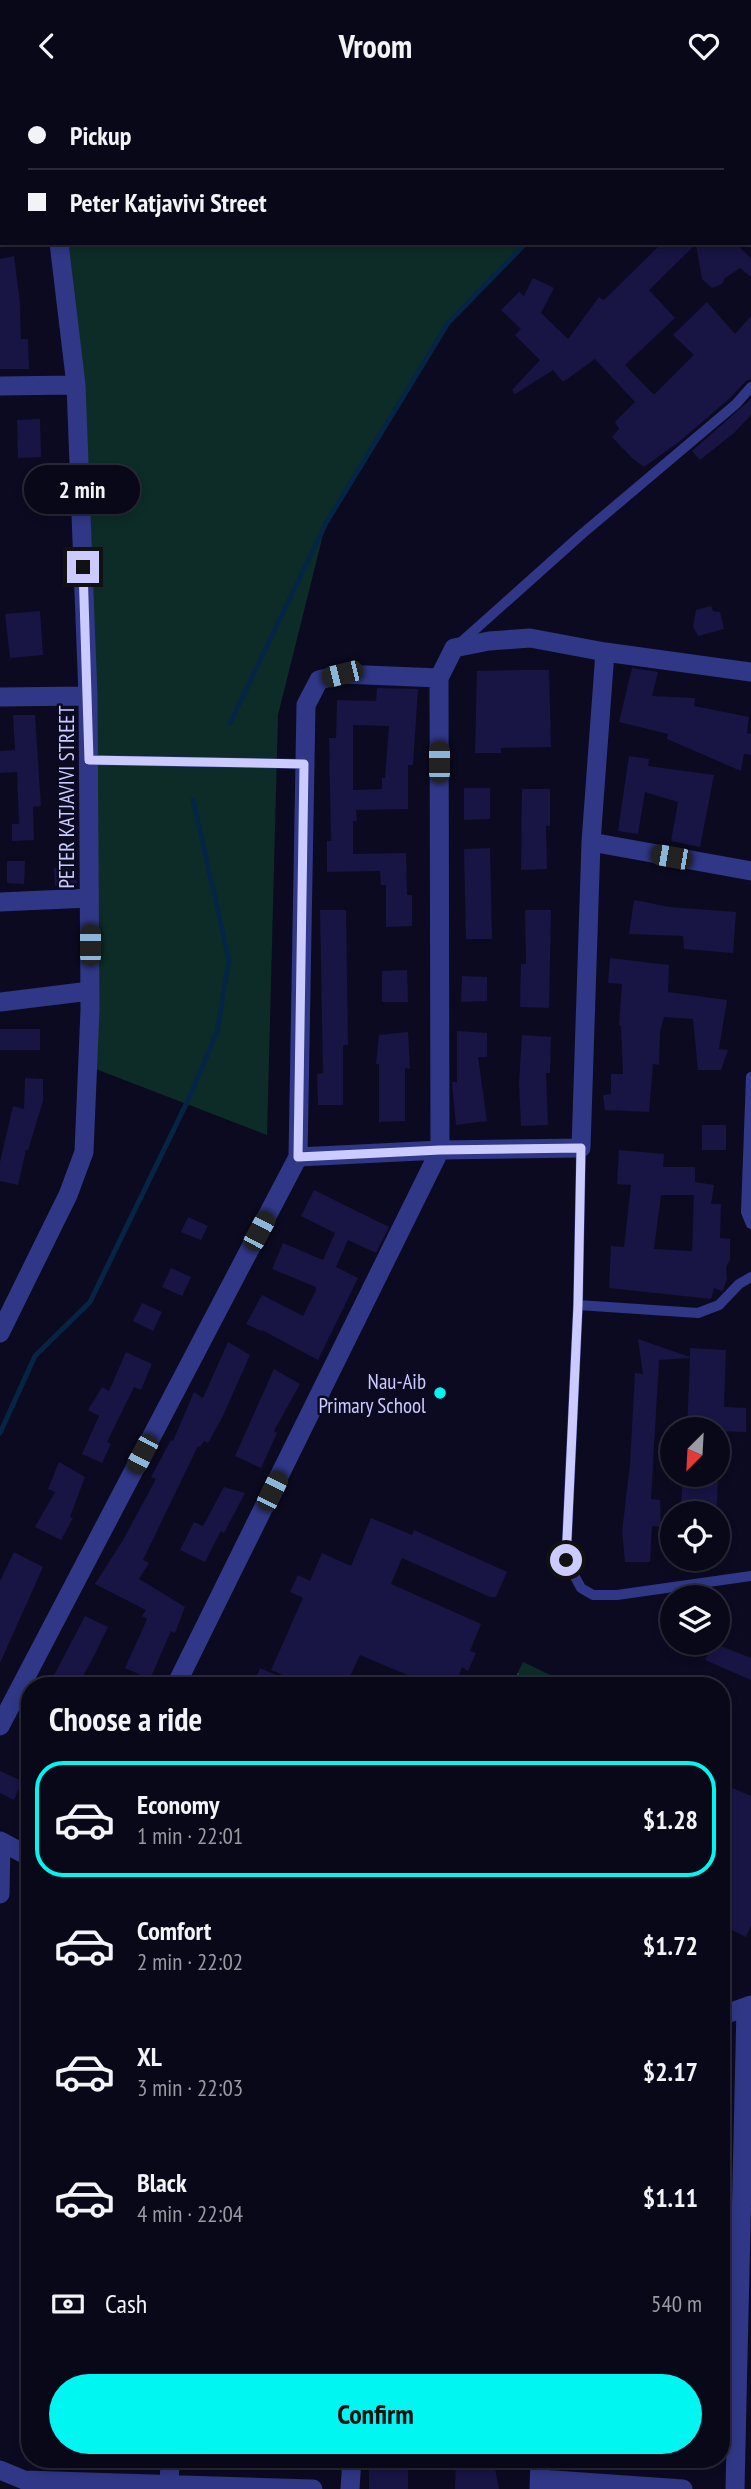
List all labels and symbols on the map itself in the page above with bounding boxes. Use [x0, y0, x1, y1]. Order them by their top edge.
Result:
callout: 2 min [25, 465, 141, 515]
route end [67, 551, 99, 583]
car [320, 659, 365, 689]
street label: PETER KATJAVIVI STREET [53, 705, 80, 889]
car [429, 741, 450, 783]
car [649, 843, 694, 871]
car [80, 924, 101, 966]
car [240, 1208, 279, 1254]
place label: Nau-Aib Primary School [318, 1368, 426, 1419]
marker: Nau-Aib Primary School [432, 1385, 448, 1401]
north arrow [660, 1417, 730, 1487]
car [123, 1431, 162, 1477]
car [254, 1468, 291, 1514]
route start [550, 1544, 582, 1576]

